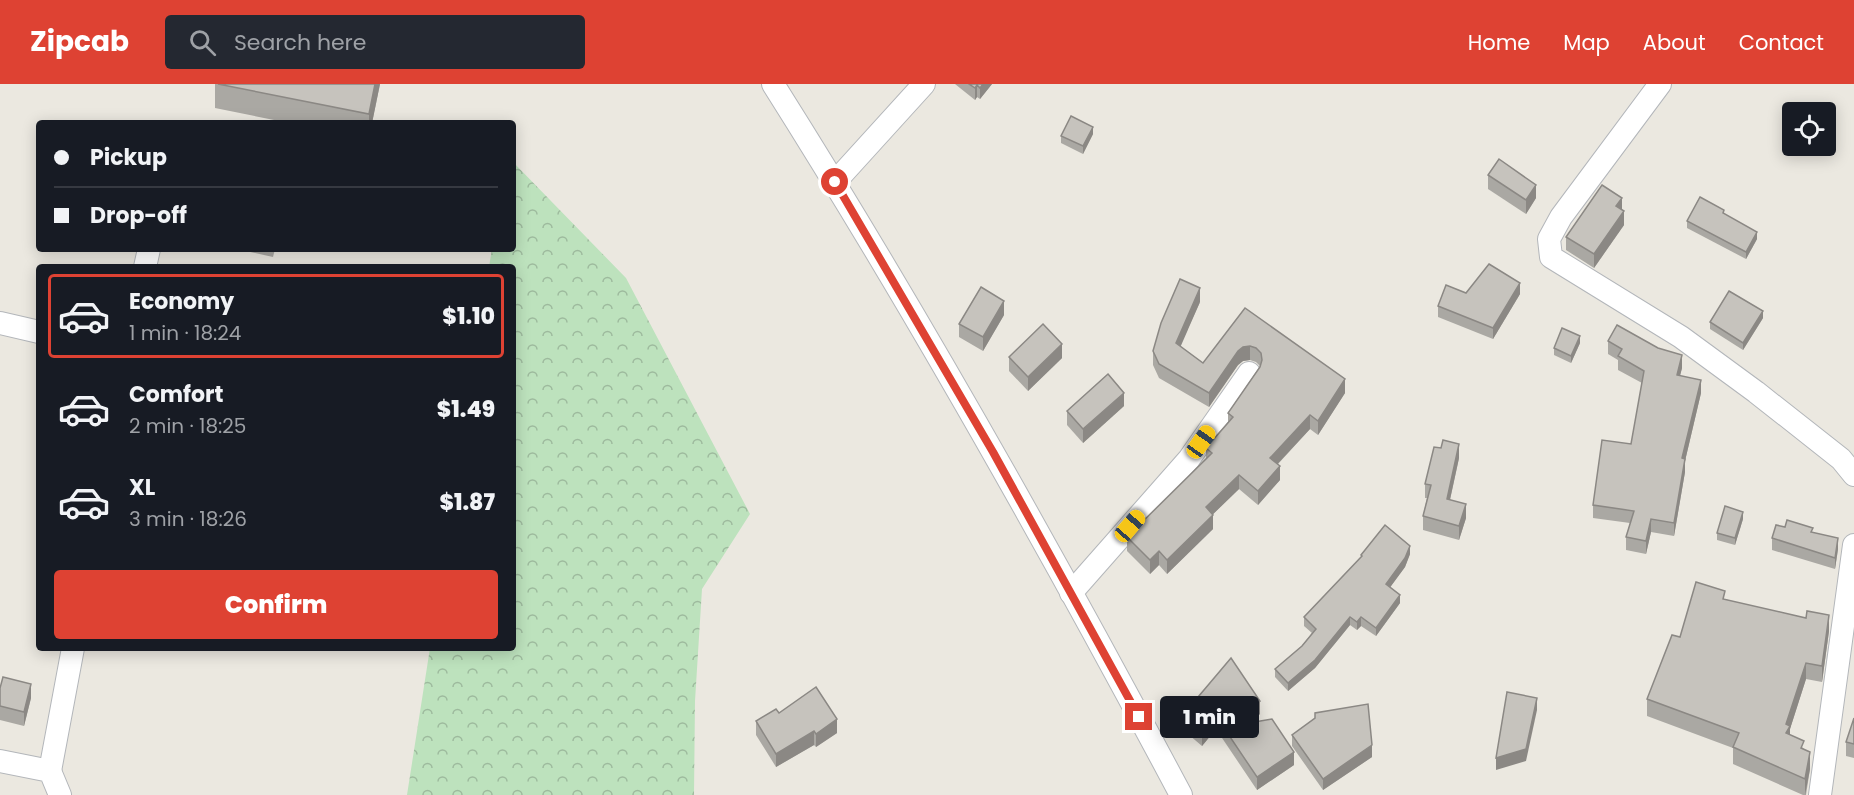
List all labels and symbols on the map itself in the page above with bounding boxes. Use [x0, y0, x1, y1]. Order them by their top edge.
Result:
route start [821, 168, 848, 195]
car [1183, 422, 1219, 462]
car [1111, 507, 1149, 545]
callout: 1 min [1160, 696, 1259, 738]
route end [1125, 703, 1152, 730]

